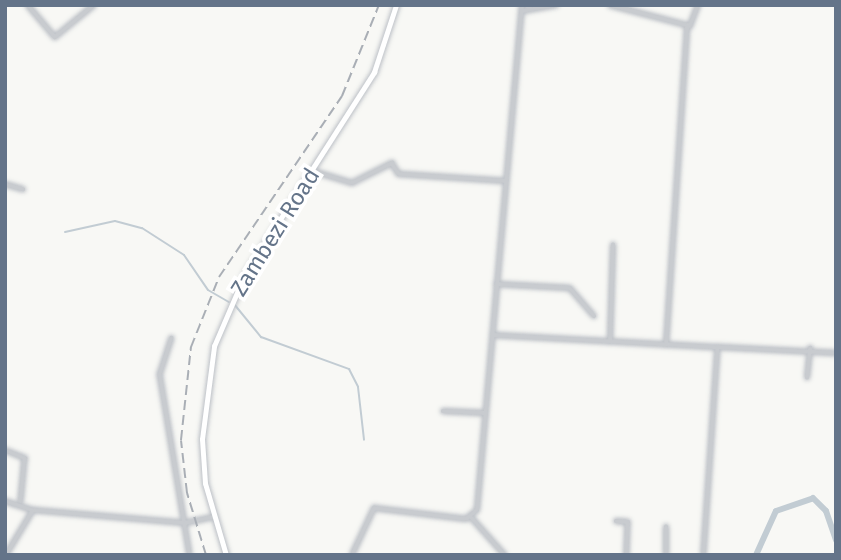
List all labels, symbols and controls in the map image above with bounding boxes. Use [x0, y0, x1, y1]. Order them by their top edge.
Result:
street label: Zambezi Road [225, 163, 325, 301]

